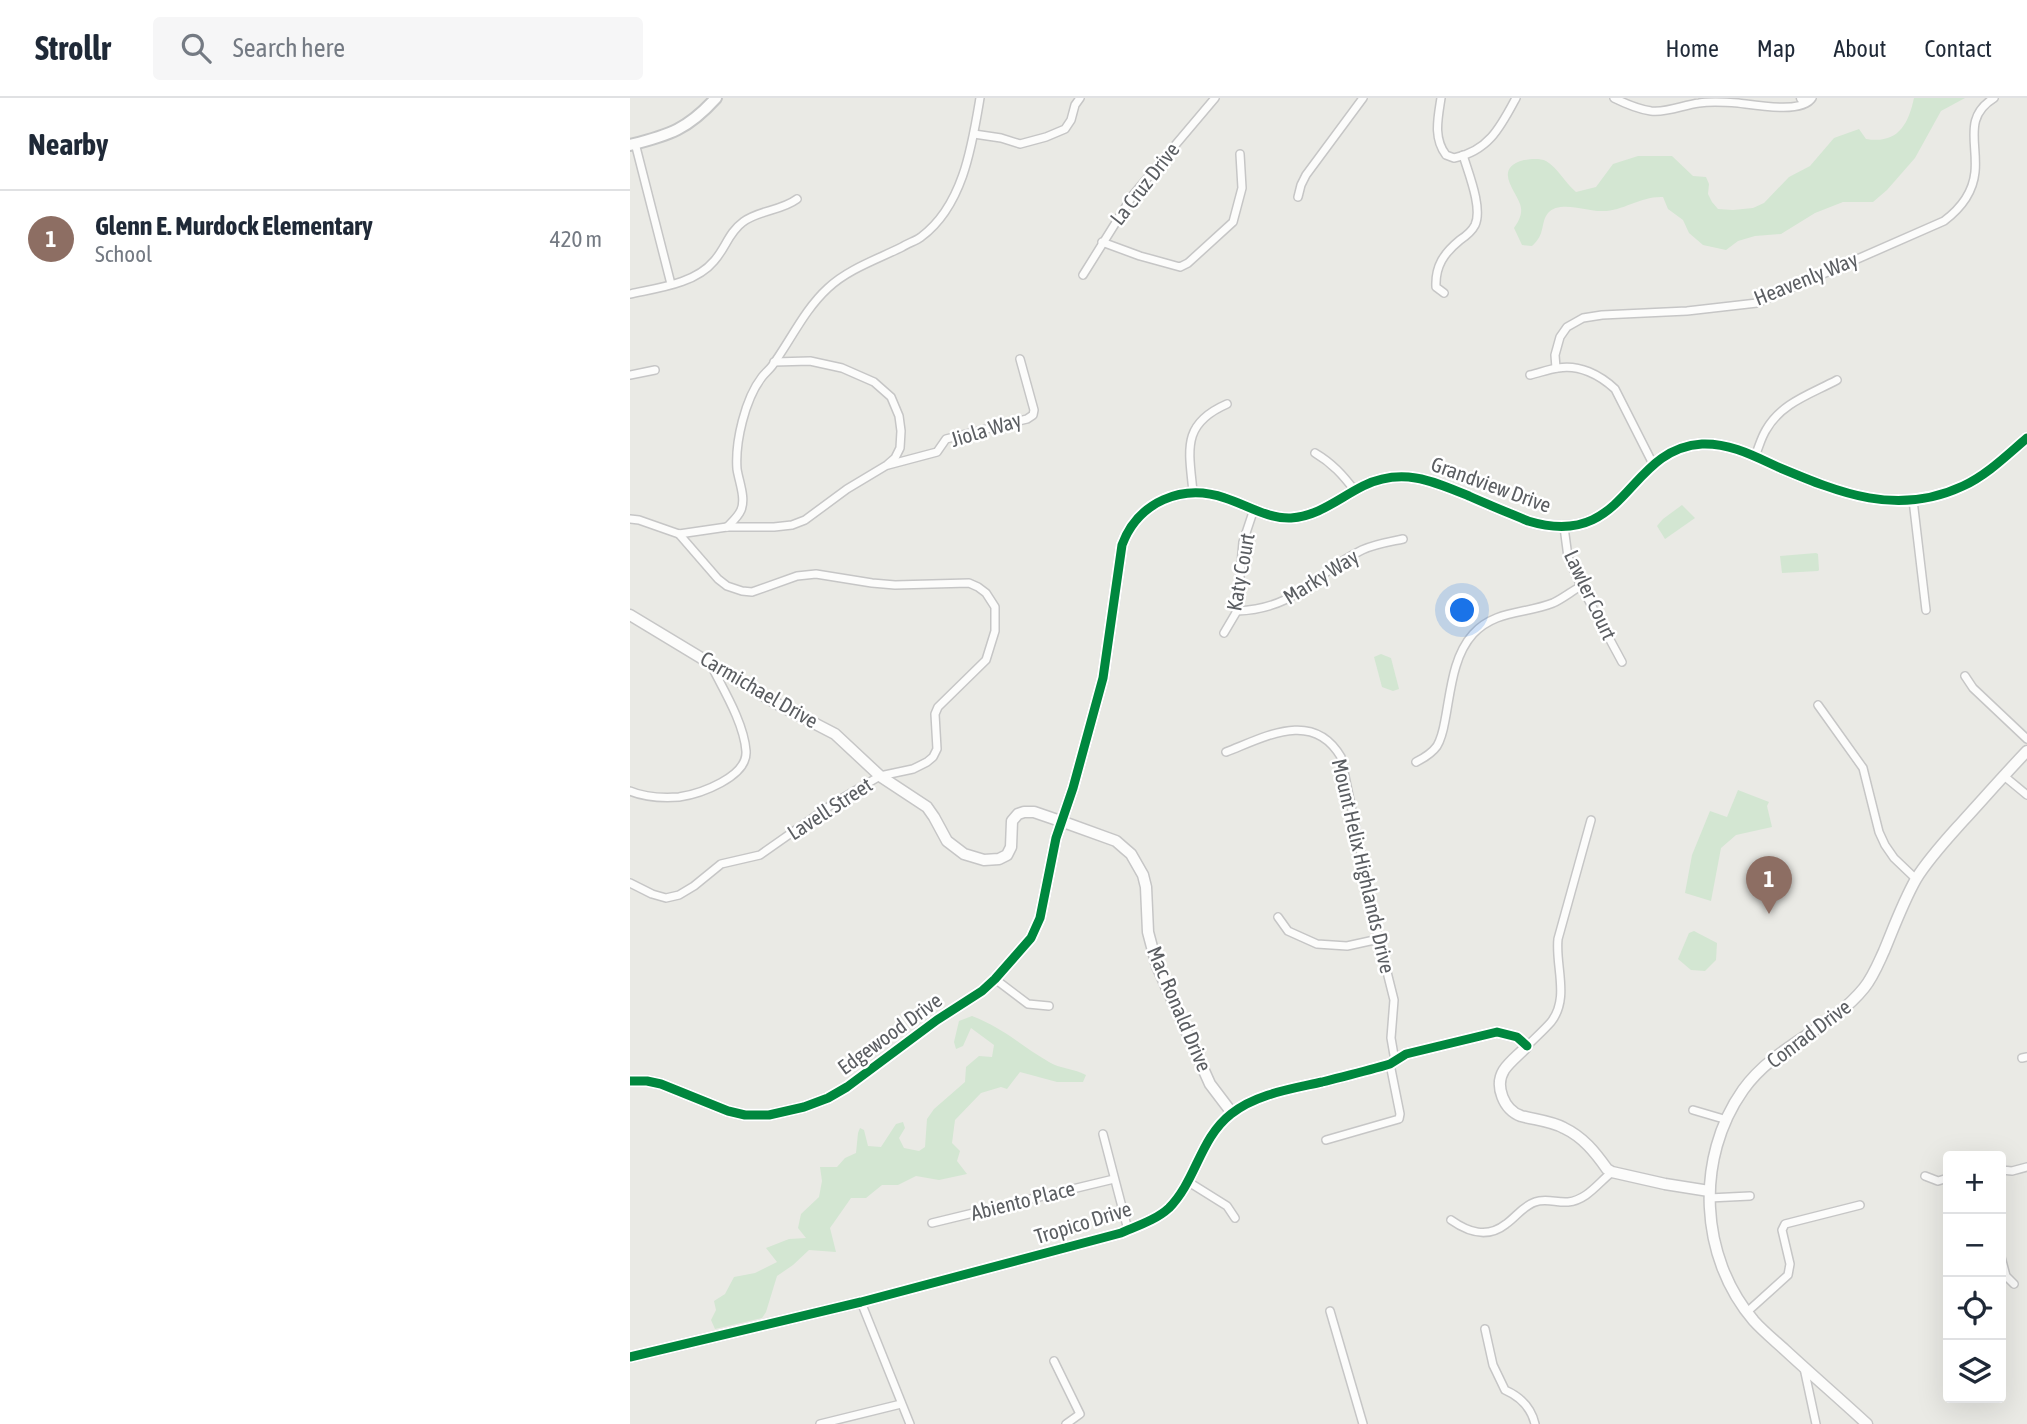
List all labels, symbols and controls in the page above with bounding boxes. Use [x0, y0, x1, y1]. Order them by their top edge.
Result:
search box [153, 17, 643, 80]
text: Strollr [35, 29, 111, 67]
icon: search [177, 29, 215, 67]
text: Search here [233, 33, 345, 63]
text: Home [1665, 35, 1719, 62]
text: Map [1757, 35, 1795, 62]
text: About [1833, 35, 1886, 62]
text: Contact [1924, 35, 1992, 62]
text: Nearby [28, 127, 108, 161]
street label: La Cruz Drive [1105, 137, 1184, 229]
text: Glenn E. Murdock Elementary [95, 211, 373, 241]
text: 1 [46, 226, 56, 252]
text: 420 m [550, 226, 602, 252]
text: School [95, 241, 152, 267]
street label: Heavenly Way [1750, 246, 1861, 310]
street label: Jiola Way [947, 407, 1024, 451]
street label: Grandview Drive [1428, 451, 1555, 517]
street label: Katy Court [1221, 531, 1259, 613]
street label: Marky Way [1279, 544, 1363, 609]
street label: Lawler Court [1560, 546, 1622, 643]
your location [1445, 593, 1479, 627]
street label: Carmichael Drive [696, 646, 823, 732]
street label: Mount Helix Highlands Drive [1328, 756, 1400, 975]
street label: Lavell Street [783, 772, 876, 844]
pin: 1 [1746, 856, 1792, 914]
street label: Mac Ronald Drive [1143, 942, 1217, 1075]
street label: Edgewood Drive [833, 987, 946, 1079]
street label: Conrad Drive [1762, 994, 1855, 1072]
map controls [1943, 1151, 2006, 1403]
button: + [1943, 1151, 2006, 1214]
street label: Abiento Place [968, 1176, 1077, 1225]
street label: Tropico Drive [1031, 1196, 1134, 1248]
button: − [1943, 1214, 2006, 1277]
button: locate [1943, 1277, 2006, 1340]
button: layers [1943, 1340, 2006, 1403]

